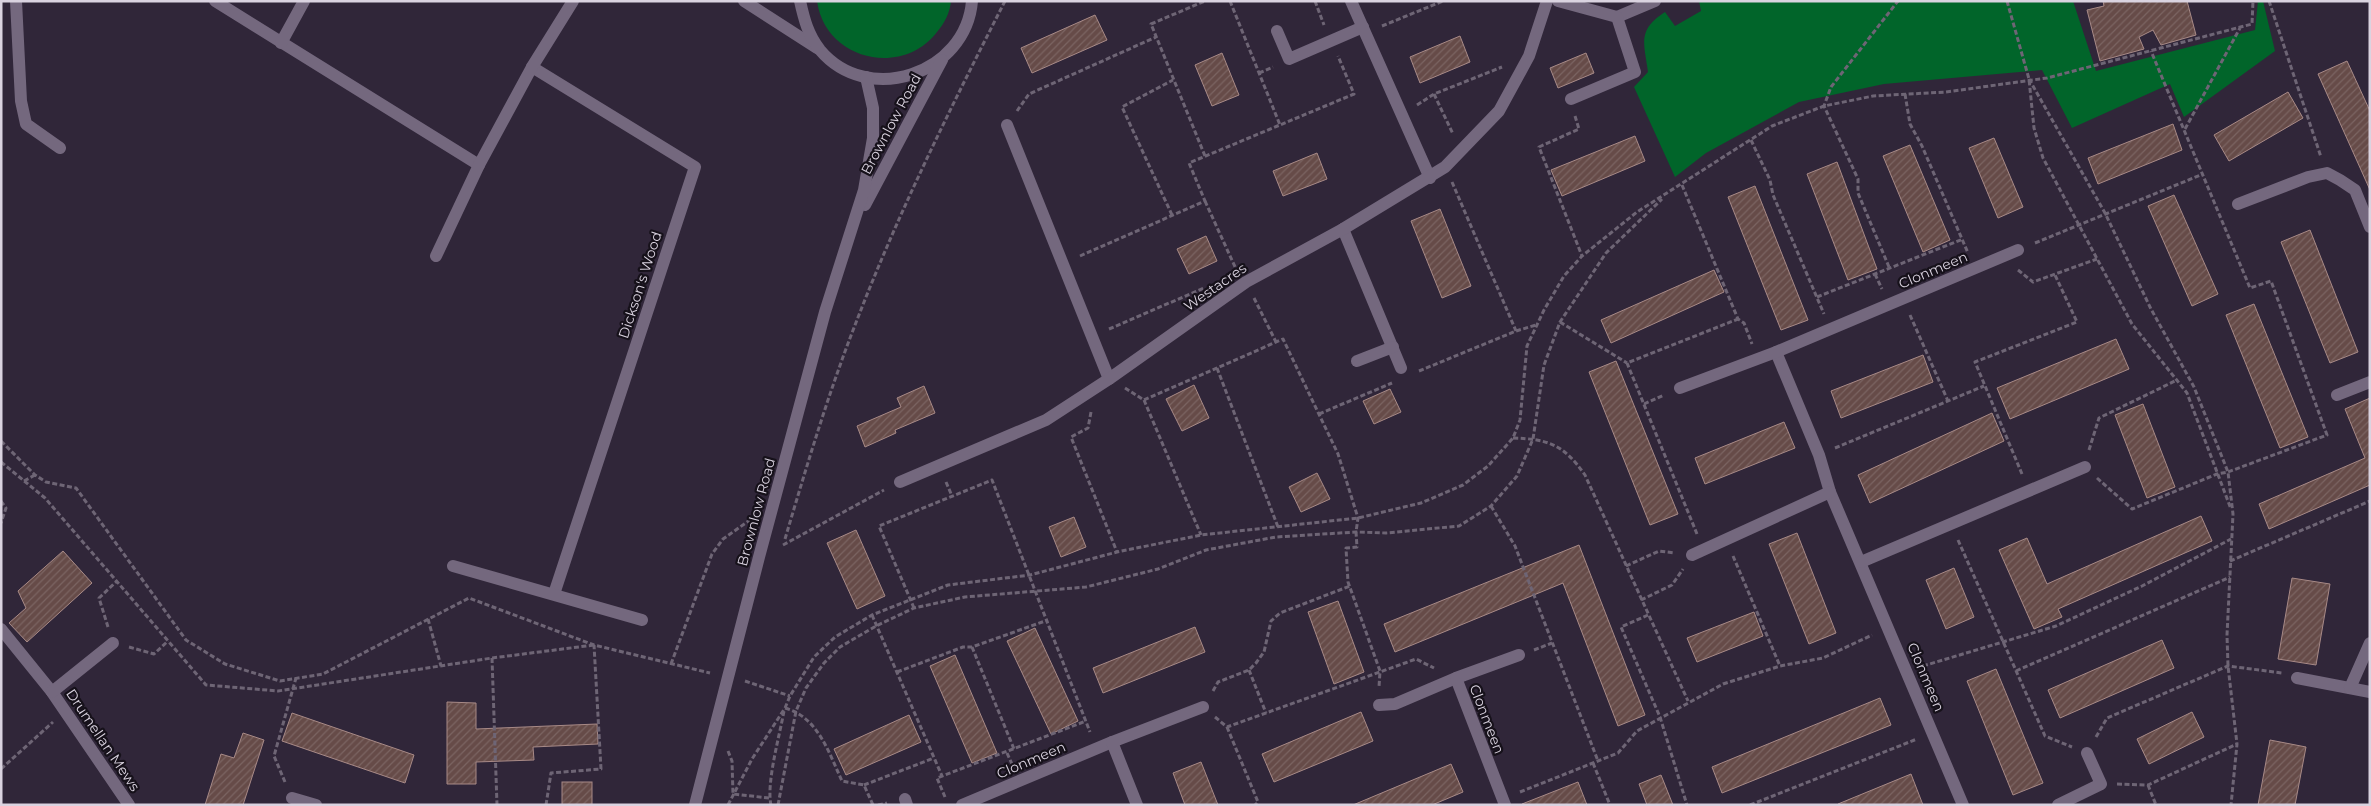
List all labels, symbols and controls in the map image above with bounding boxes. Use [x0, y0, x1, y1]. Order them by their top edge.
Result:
street label: Brownlow Road [857, 71, 925, 177]
street label: Dickson's Wood [614, 229, 666, 341]
street label: Clonmeen [1896, 247, 1970, 293]
street label: Westacres [1180, 259, 1250, 315]
street label: Brownlow Road [733, 456, 779, 568]
street label: Clonmeen [1903, 640, 1949, 714]
street label: Clonmeen [1465, 682, 1509, 756]
street label: Drumellan Mews [62, 685, 144, 795]
street label: Clonmeen [994, 737, 1068, 783]

